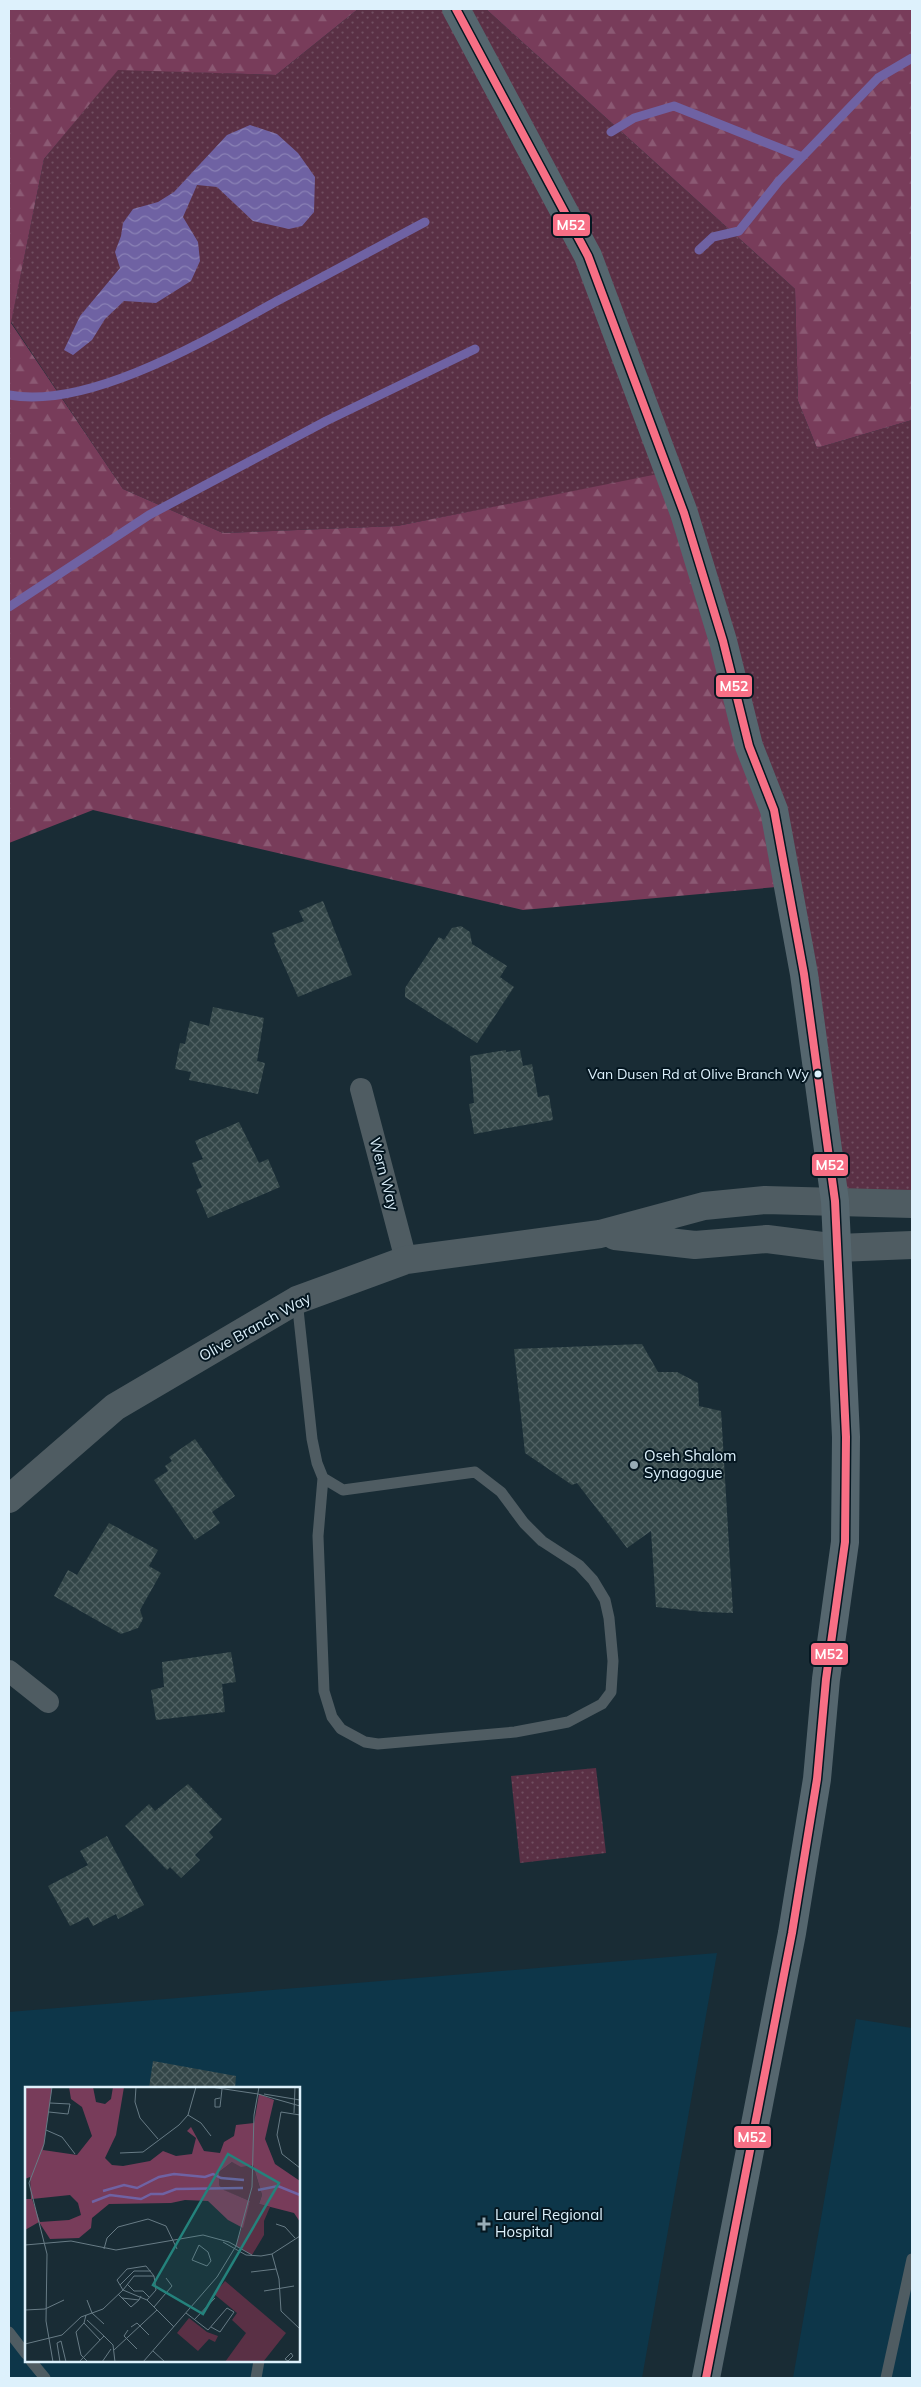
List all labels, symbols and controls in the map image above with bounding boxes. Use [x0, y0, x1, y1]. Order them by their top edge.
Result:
line badge: M52 [552, 213, 591, 237]
text: M52 [557, 216, 585, 234]
line badge: M52 [715, 674, 753, 698]
text: M52 [720, 677, 748, 695]
place label: Van Dusen Rd at Olive Branch Wy [588, 1065, 810, 1083]
marker: Van Dusen Rd at Olive Branch Wy [813, 1069, 823, 1079]
street label: Wern Way [366, 1135, 403, 1212]
line badge: M52 [811, 1153, 849, 1177]
text: M52 [816, 1156, 844, 1174]
street label: Olive Branch Way [196, 1288, 314, 1365]
place label: Oseh Shalom Synagogue [644, 1446, 736, 1482]
marker: Oseh Shalom Synagogue [628, 1459, 640, 1471]
line badge: M52 [810, 1642, 849, 1666]
text: M52 [815, 1645, 843, 1663]
inset map [25, 2087, 300, 2362]
line badge: M52 [733, 2125, 772, 2149]
text: M52 [738, 2128, 766, 2146]
place label: Laurel Regional Hospital [495, 2205, 603, 2241]
marker: Laurel Regional Hospital [477, 2217, 491, 2231]

